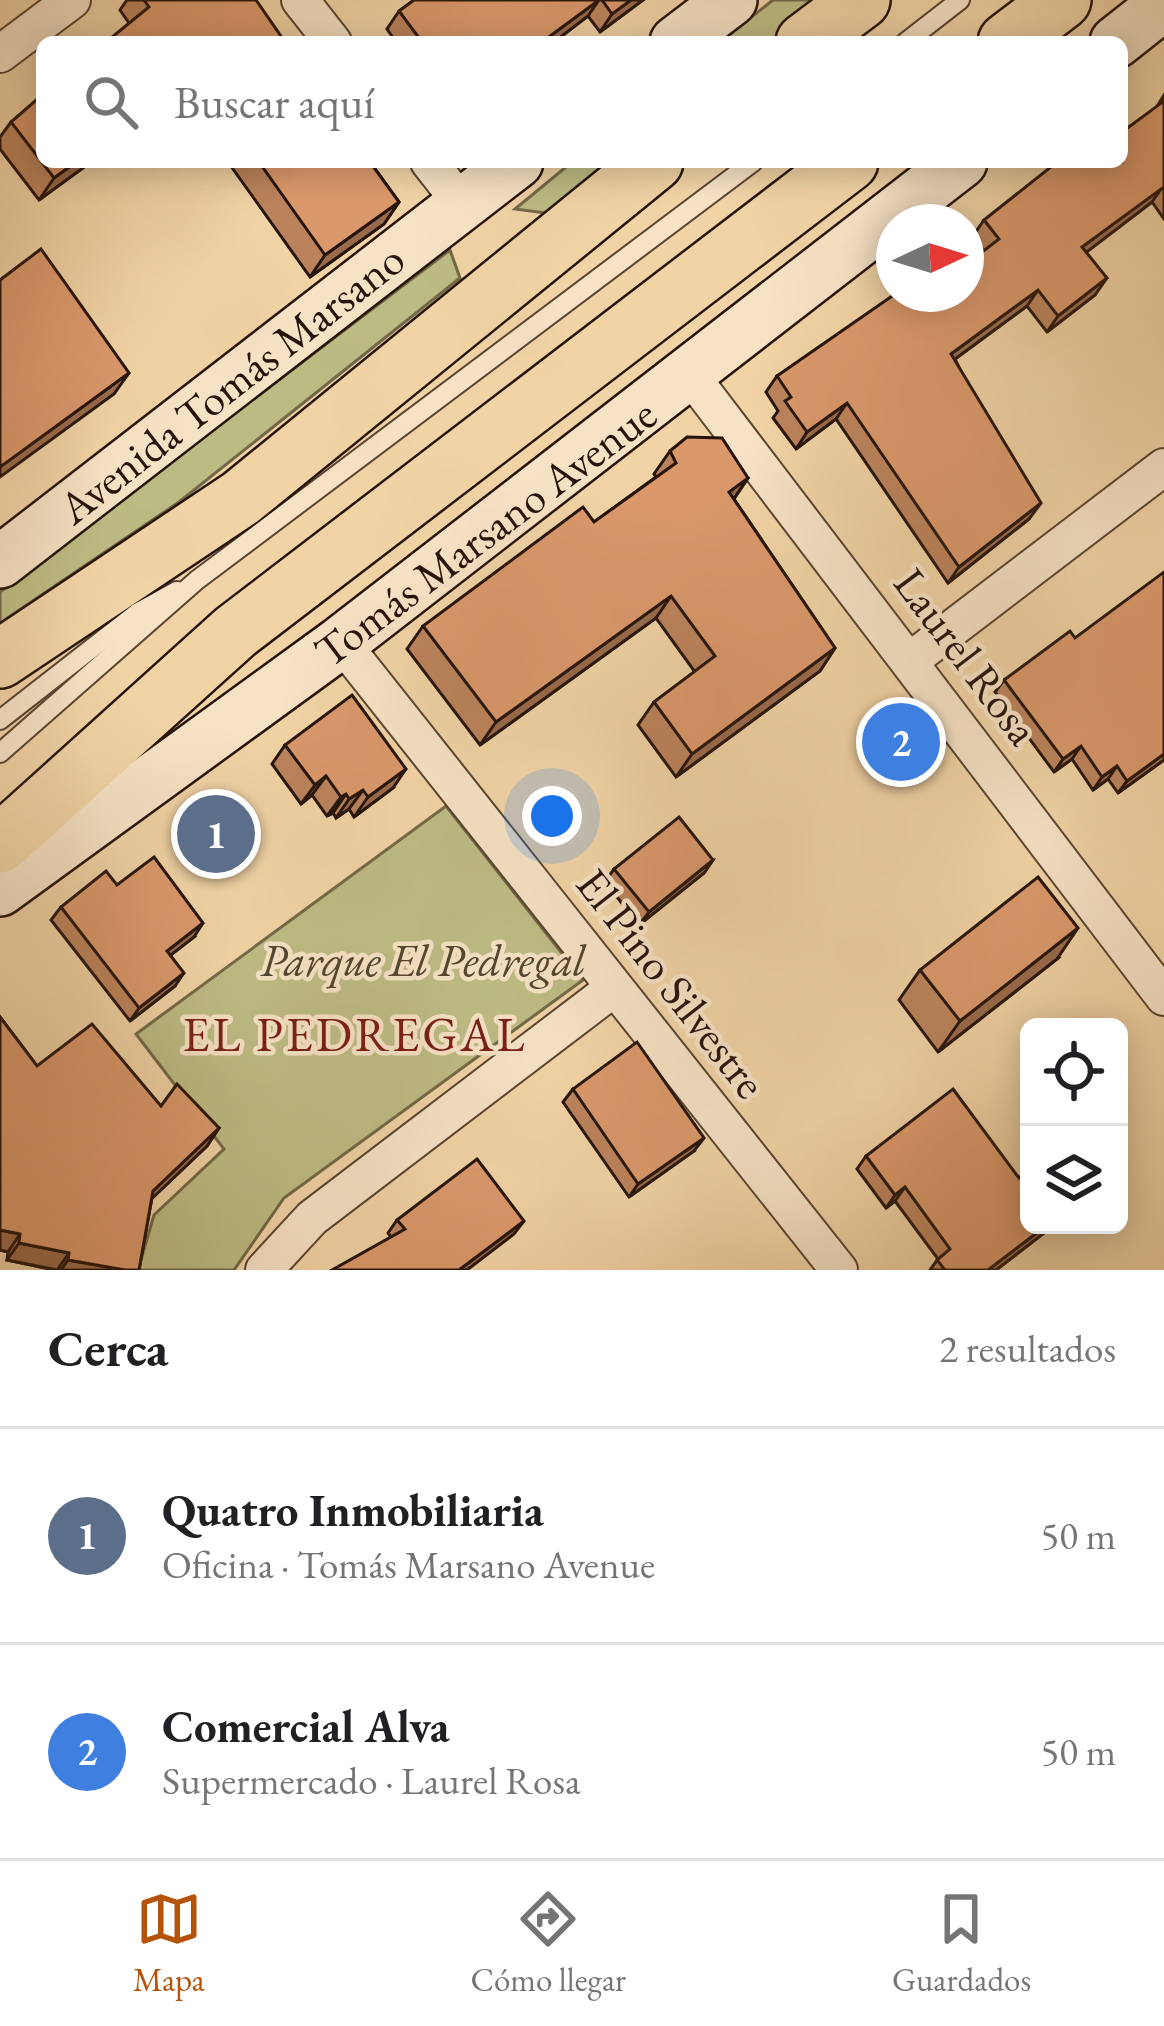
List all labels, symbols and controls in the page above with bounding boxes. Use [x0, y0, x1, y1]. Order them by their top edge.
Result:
search box [36, 36, 1128, 168]
icon: search [78, 69, 144, 135]
text: Buscar aquí [174, 73, 374, 131]
north arrow [876, 204, 984, 312]
street label: Avenida Tomás Marsano [45, 230, 416, 537]
street label: Tomás Marsano Avenue [302, 384, 668, 680]
street label: Laurel Rosa [881, 556, 1053, 756]
pin: 2 [862, 697, 940, 787]
your location [522, 786, 582, 846]
pin: 1 [177, 789, 255, 879]
street label: El Pino Silvestre [564, 856, 780, 1110]
park label: Parque El Pedregal [260, 931, 587, 989]
district label: EL PEDREGAL [182, 1003, 528, 1065]
map controls [1020, 1018, 1128, 1234]
button: locate [1020, 1018, 1128, 1126]
button: layers [1020, 1126, 1128, 1234]
text: Cerca [48, 1315, 168, 1381]
text: 2 resultados [939, 1323, 1116, 1374]
text: Quatro Inmobiliaria [162, 1481, 544, 1539]
text: 1 [77, 1510, 97, 1561]
text: 50 m [1040, 1510, 1116, 1561]
text: Oficina · Tomás Marsano Avenue [162, 1539, 655, 1590]
text: Comercial Alva [162, 1697, 450, 1755]
text: 2 [77, 1726, 97, 1777]
text: 50 m [1040, 1726, 1116, 1777]
text: Supermercado · Laurel Rosa [162, 1755, 581, 1806]
tab: Mapa [133, 1886, 205, 2001]
tab: Cómo llegar [471, 1886, 626, 2001]
tab: Guardados [892, 1886, 1031, 2001]

